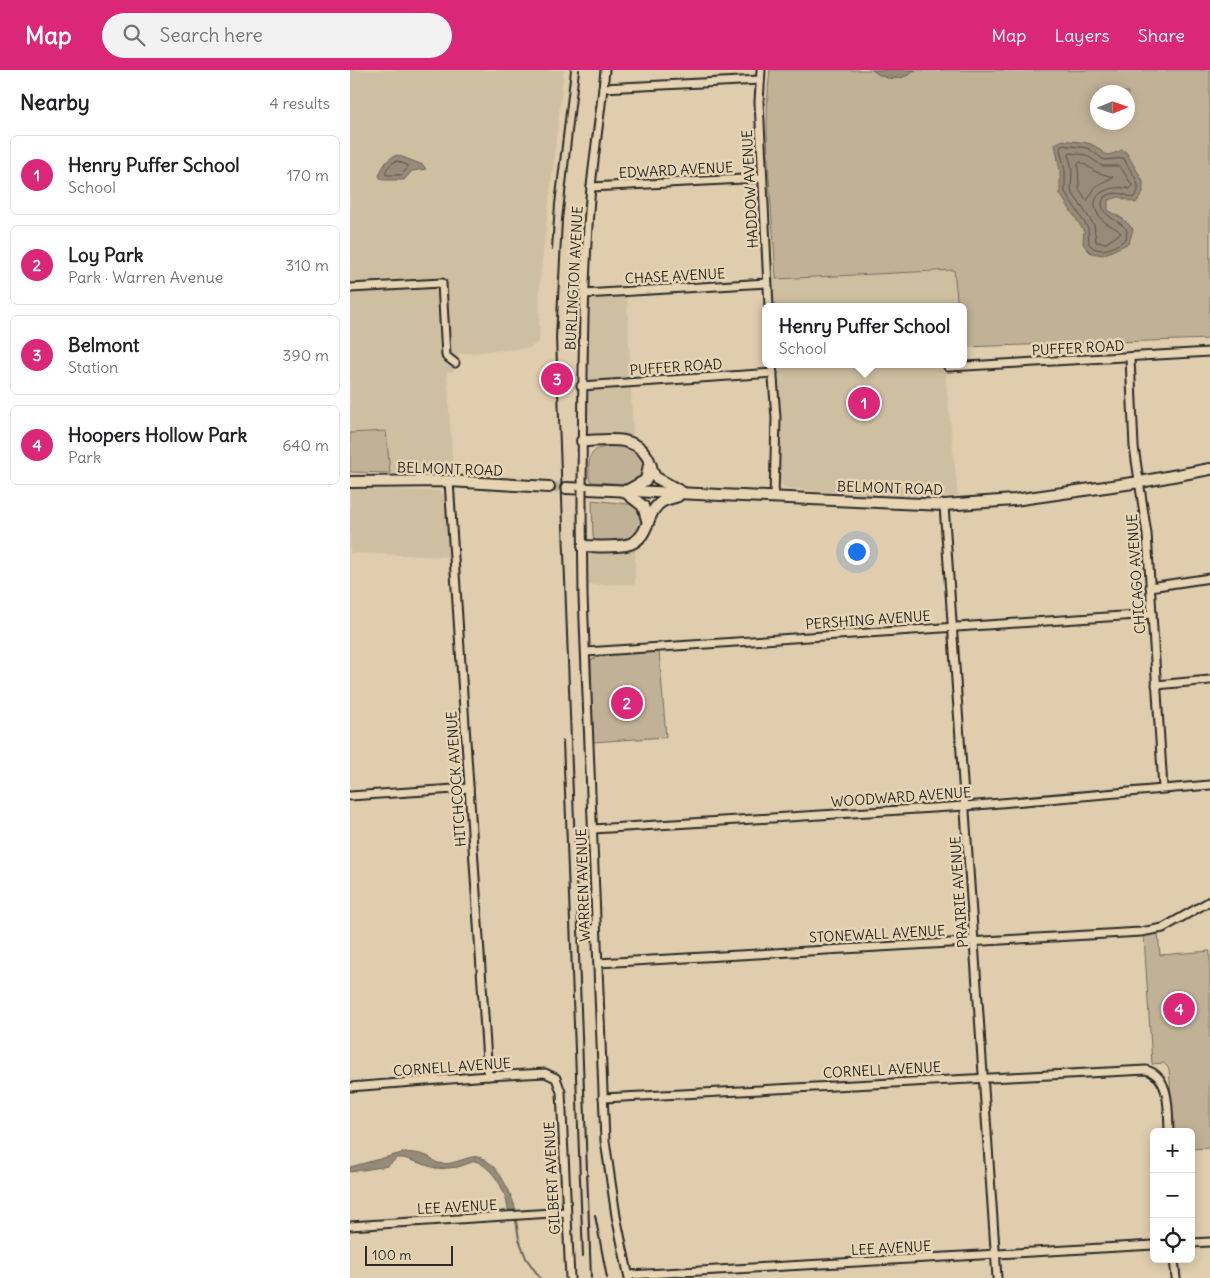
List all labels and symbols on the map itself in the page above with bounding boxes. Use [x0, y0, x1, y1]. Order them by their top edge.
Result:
north arrow [1090, 85, 1135, 130]
street label: HADDOW AVENUE [738, 129, 762, 249]
street label: EDWARD AVENUE [618, 158, 734, 182]
street label: BURLINGTON AVENUE [561, 205, 587, 351]
street label: CHASE AVENUE [624, 264, 726, 288]
street label: PUFFER ROAD [1031, 337, 1125, 359]
street label: PUFFER ROAD [629, 355, 723, 379]
pin: 3 [541, 360, 573, 398]
pin: 1 [848, 384, 880, 422]
street label: BELMONT ROAD [397, 458, 503, 480]
street label: BELMONT ROAD [837, 477, 943, 499]
street label: CHICAGO AVENUE [1123, 513, 1149, 635]
your location [844, 539, 870, 565]
street label: PERSHING AVENUE [805, 607, 931, 633]
pin: 2 [611, 684, 643, 722]
street label: HITCHCOCK AVENUE [442, 710, 470, 848]
street label: WOODWARD AVENUE [830, 783, 972, 811]
street label: WARREN AVENUE [572, 828, 594, 942]
street label: PRAIRIE AVENUE [946, 836, 972, 948]
street label: STONEWALL AVENUE [808, 921, 946, 947]
pin: 4 [1163, 990, 1195, 1028]
street label: CORNELL AVENUE [392, 1054, 512, 1080]
street label: CORNELL AVENUE [823, 1058, 941, 1082]
street label: GILBERT AVENUE [540, 1121, 564, 1235]
street label: LEE AVENUE [416, 1196, 498, 1218]
street label: LEE AVENUE [850, 1237, 932, 1259]
scale bar [365, 1243, 452, 1266]

